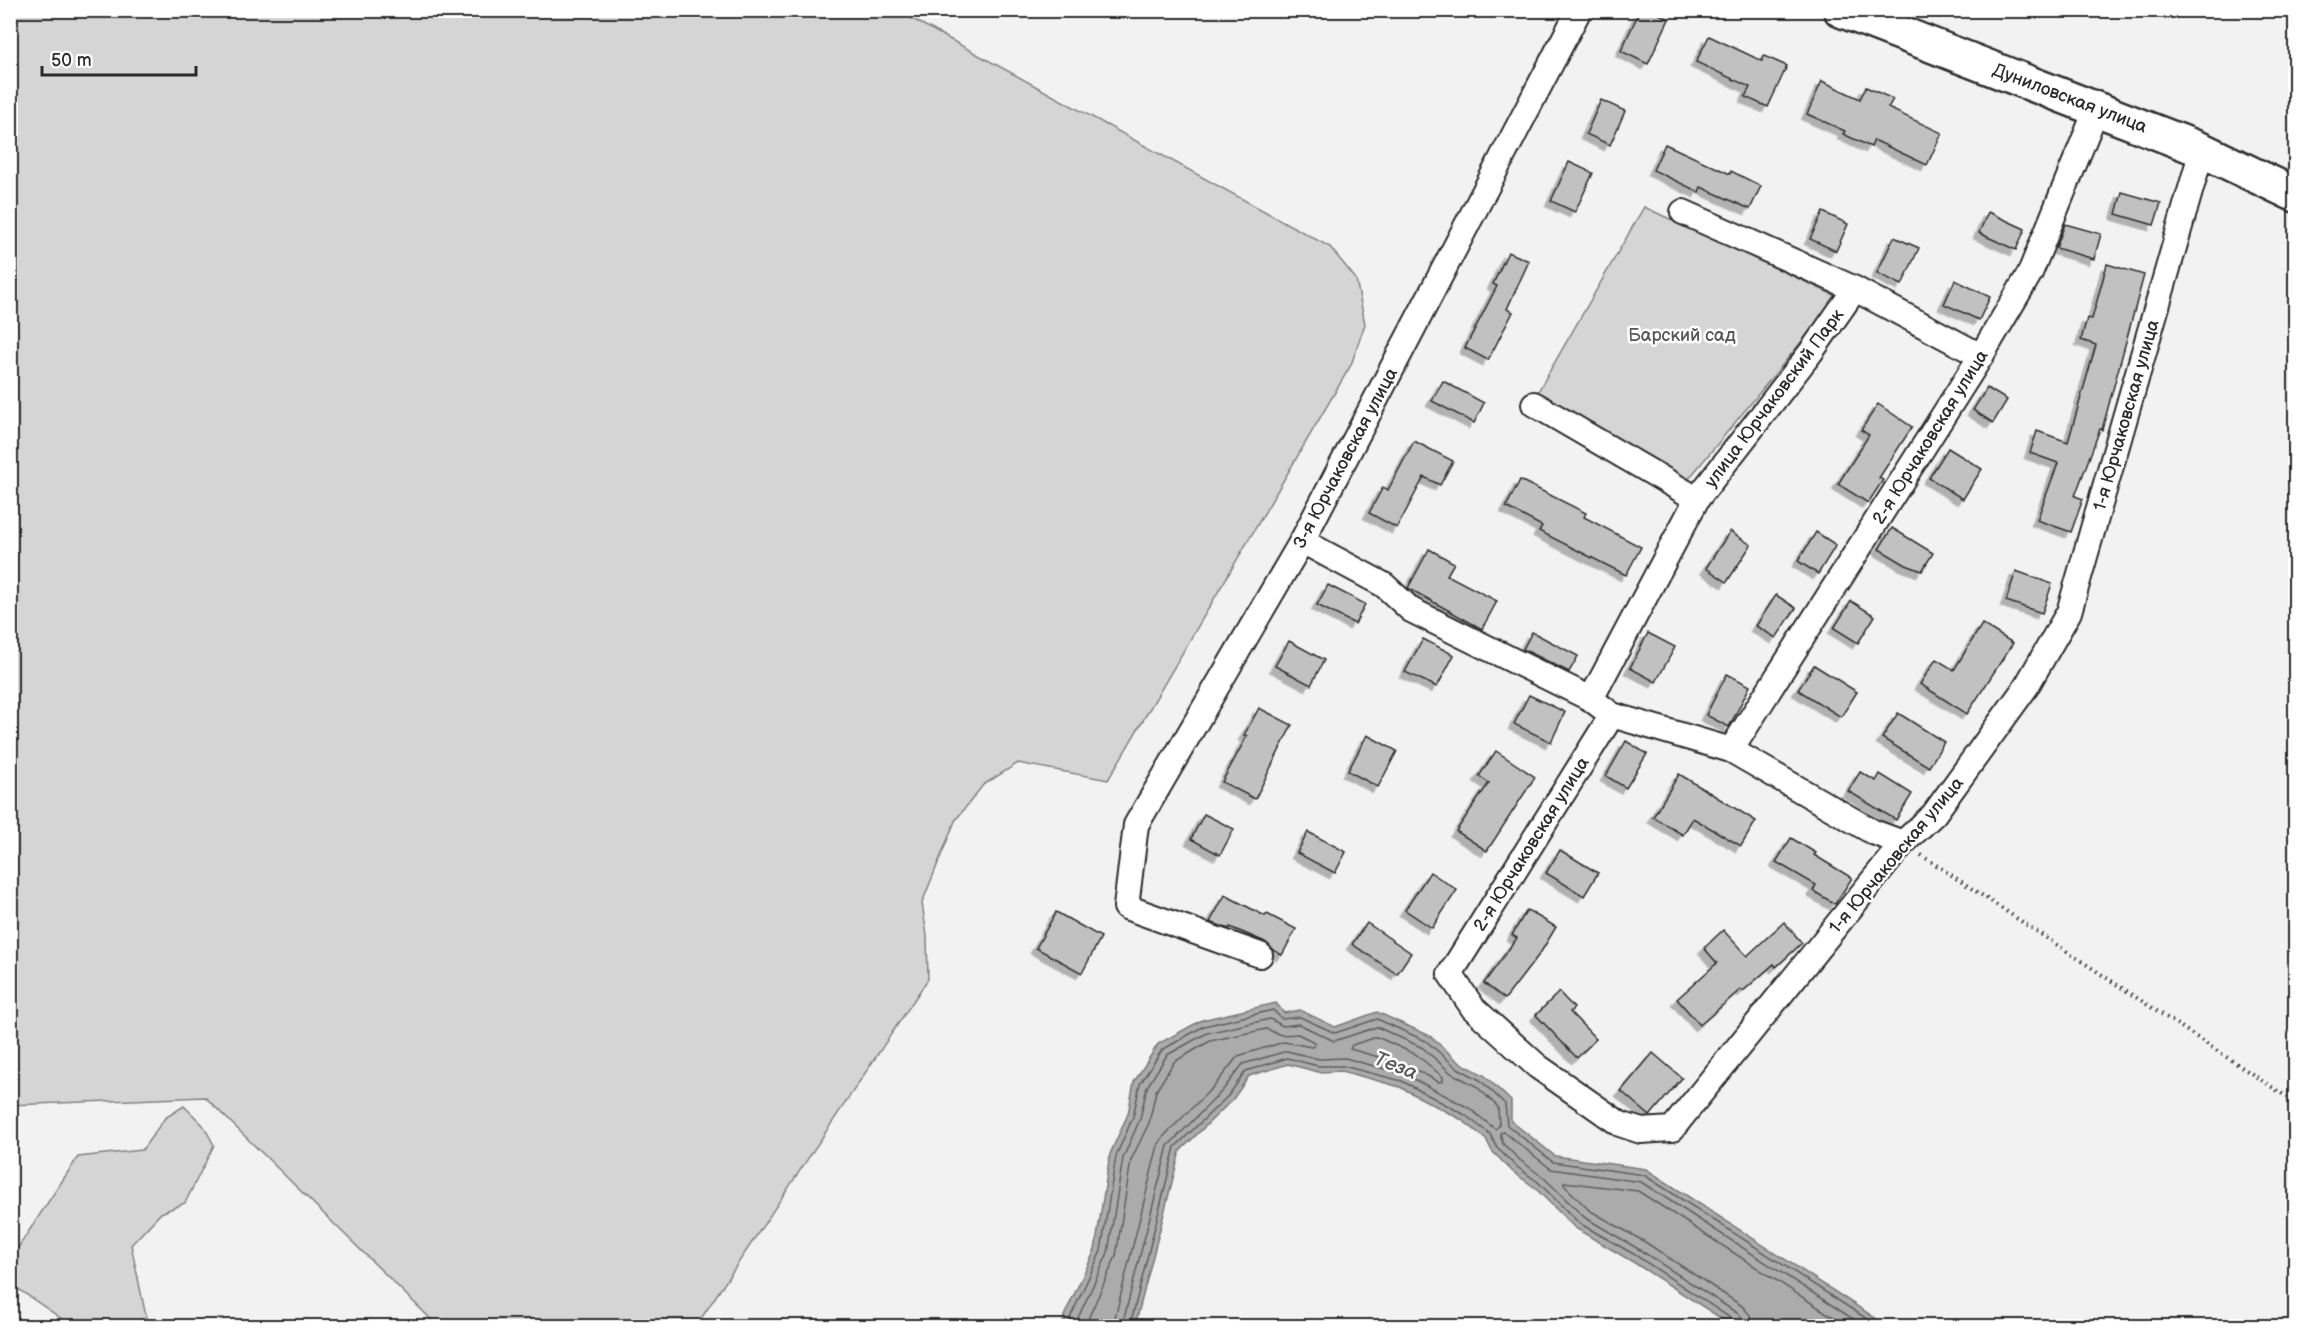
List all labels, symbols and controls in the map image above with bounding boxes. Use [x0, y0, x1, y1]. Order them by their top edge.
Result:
scale bar [42, 39, 196, 77]
text: 50 m [51, 50, 92, 71]
street label: Дуниловская улица [1990, 59, 2150, 138]
street label: улица Юрчаковский Парк [1700, 305, 1849, 492]
street label: 1-я Юрчаковская улица [2089, 317, 2164, 513]
park label: Барский сад [1628, 325, 1736, 346]
street label: 2-я Юрчаковская улица [1868, 346, 1993, 528]
street label: 3-я Юрчаковская улица [1289, 364, 1402, 552]
street label: 2-я Юрчаковская улица [1469, 753, 1594, 935]
street label: 1-я Юрчаковская улица [1825, 773, 1968, 938]
water label: Теза [1371, 1047, 1421, 1085]

